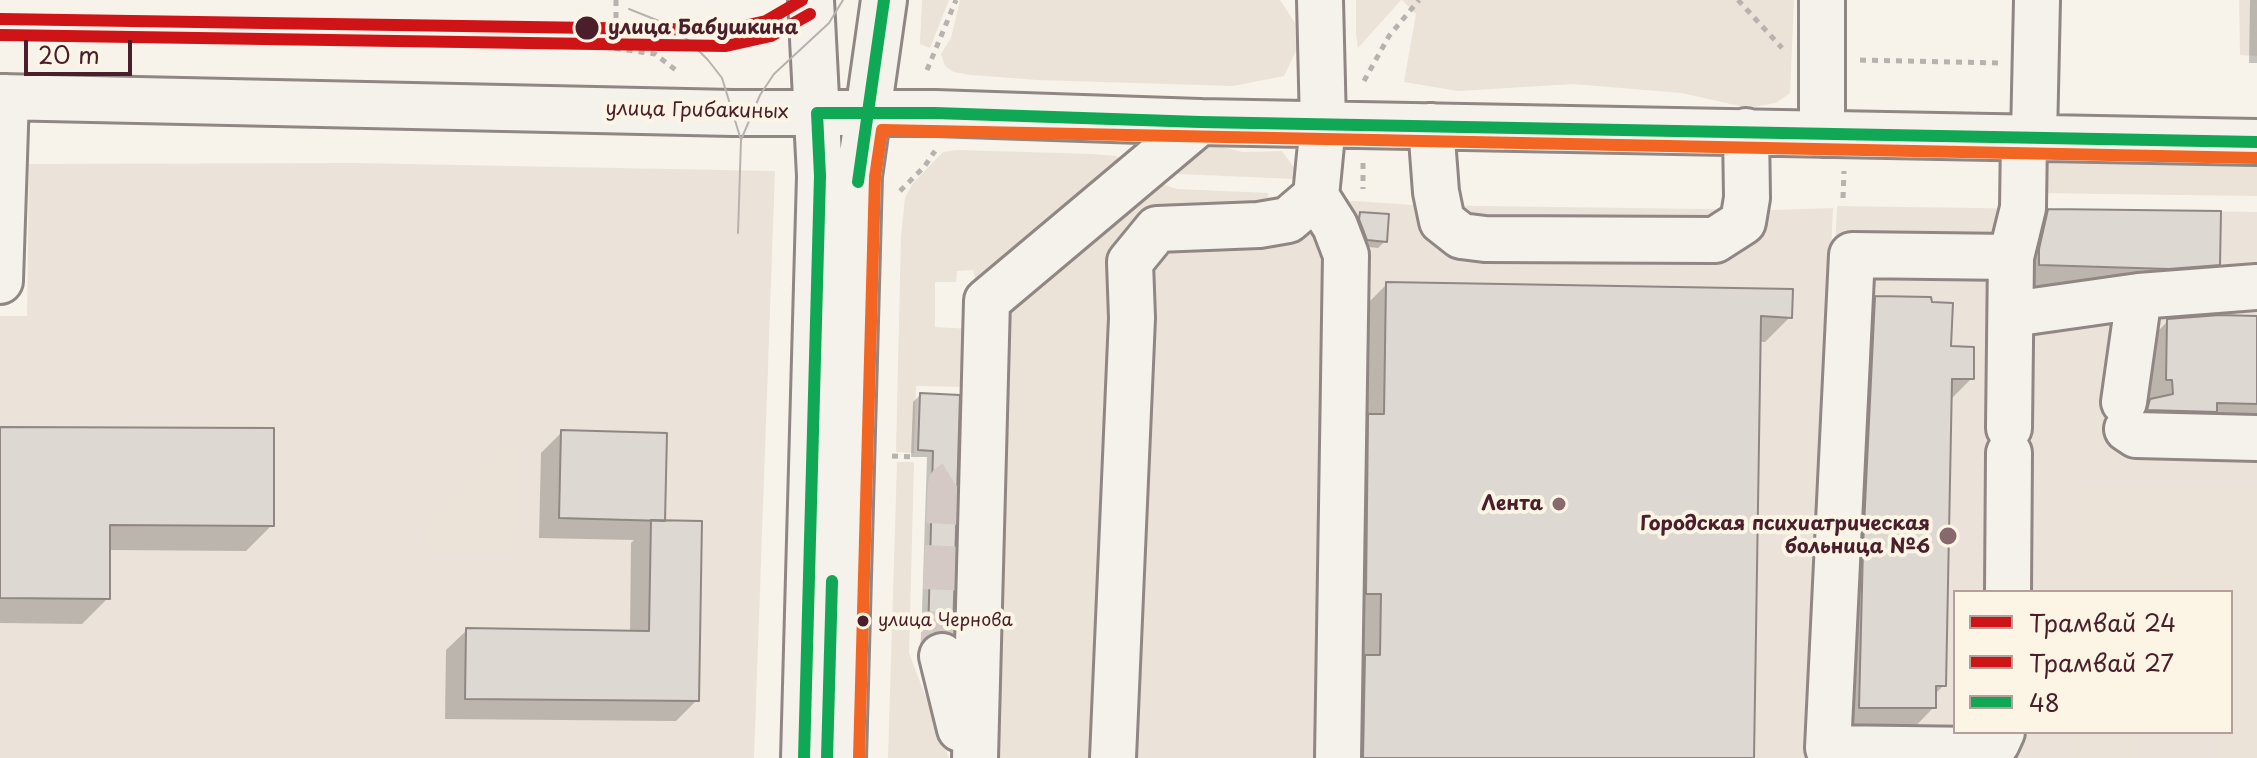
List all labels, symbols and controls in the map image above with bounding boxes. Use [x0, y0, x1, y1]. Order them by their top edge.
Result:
marker: улица Бабушкина [573, 14, 601, 42]
place label: улица Бабушкина [608, 16, 798, 40]
scale bar [28, 24, 136, 74]
text: 20 m [38, 36, 100, 72]
street label: улица Грибакиных [605, 97, 789, 125]
place label: Лента [1482, 492, 1543, 516]
marker: Лента [1550, 495, 1568, 513]
place label: Городская психиатрическая больница №6 [1640, 512, 1930, 559]
marker: Городская психиатрическая больница №6 [1937, 525, 1959, 547]
legend [1953, 590, 2233, 734]
text: Трамвай 24 [2029, 604, 2176, 640]
place label: улица Чернова [878, 610, 1013, 632]
marker: улица Чернова [855, 613, 871, 629]
text: Трамвай 27 [2029, 644, 2174, 680]
text: 48 [2029, 684, 2060, 720]

